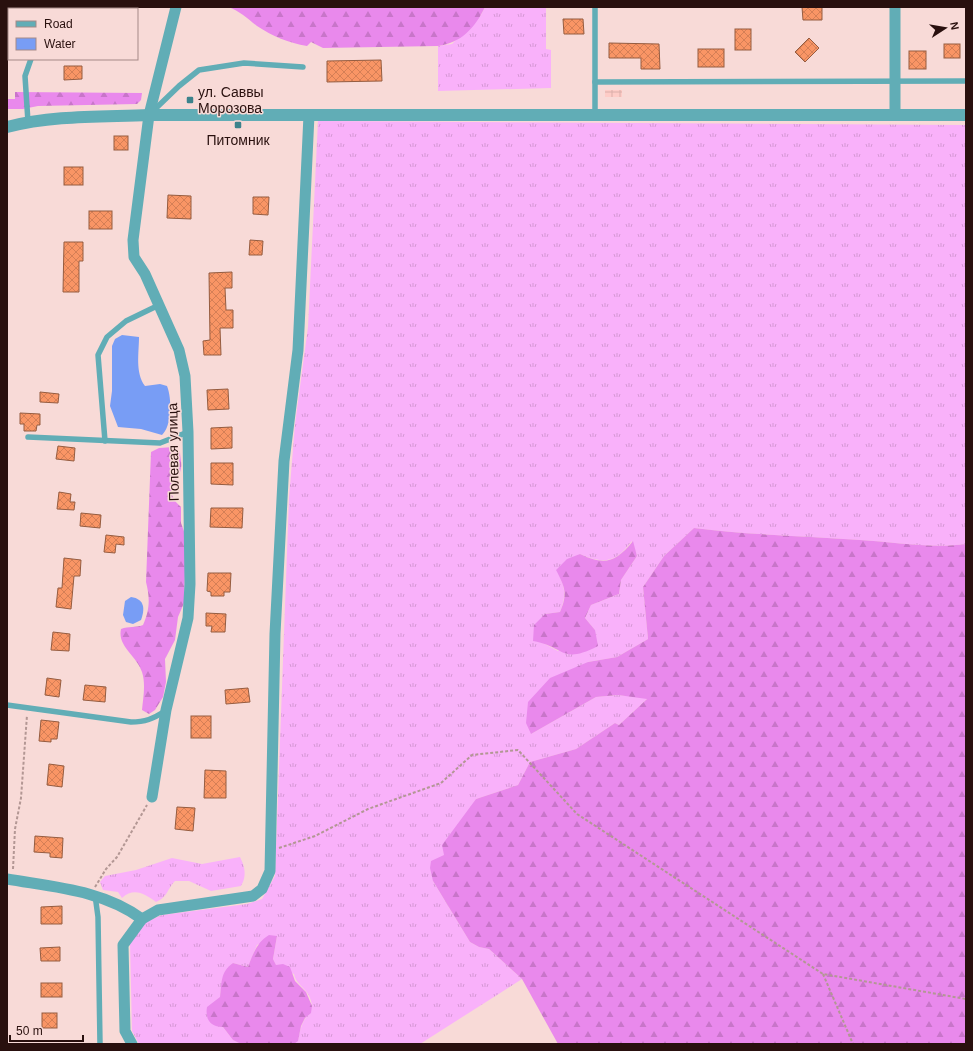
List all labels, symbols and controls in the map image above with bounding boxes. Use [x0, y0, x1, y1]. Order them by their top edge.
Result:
legend [8, 8, 138, 60]
north arrow [925, 8, 965, 48]
text: Road [44, 17, 73, 31]
text: N [948, 21, 961, 31]
text: Water [44, 37, 76, 51]
place label: ул. Саввы Морозова [198, 84, 264, 116]
marker: ул. Саввы Морозова [185, 95, 195, 105]
marker: Питомник [233, 120, 243, 130]
place label: Питомник [206, 132, 270, 148]
street label: Полевая улица [164, 402, 182, 501]
scale bar [10, 1017, 83, 1043]
text: 50 m [16, 1024, 43, 1038]

